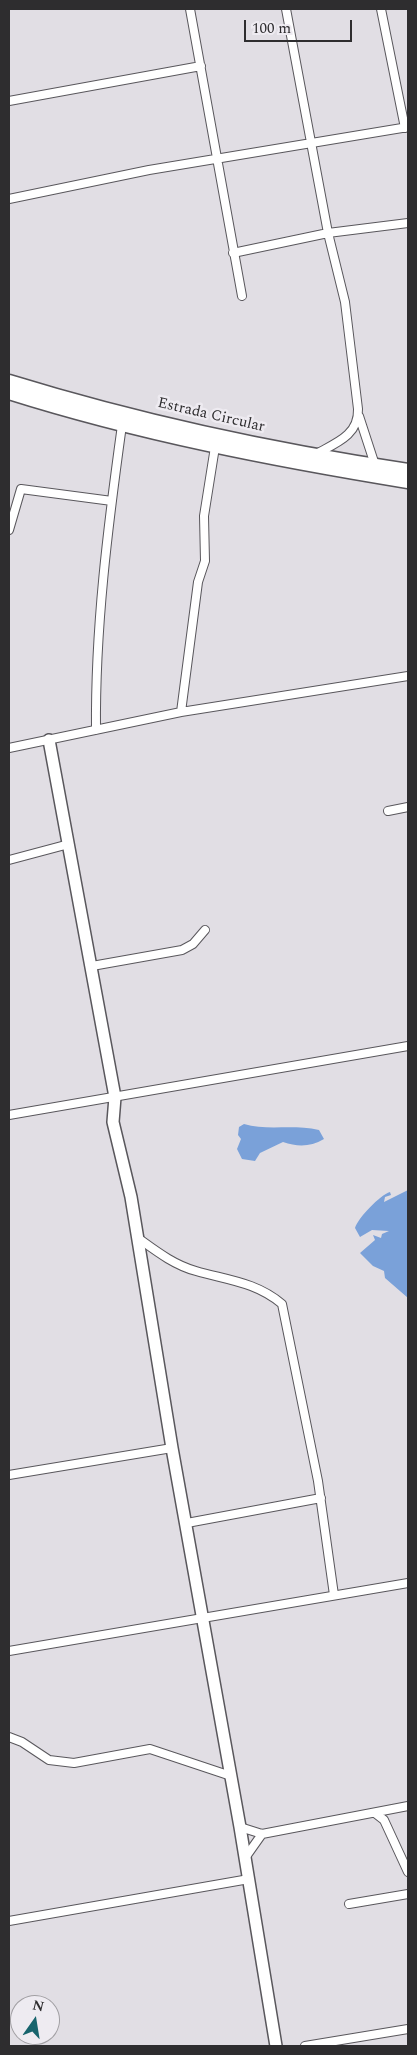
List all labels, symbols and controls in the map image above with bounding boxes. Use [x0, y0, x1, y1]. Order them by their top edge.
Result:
scale bar [247, 10, 354, 42]
text: 100 m [252, 17, 291, 40]
street label: Estrada Circular [156, 395, 266, 437]
text: N [30, 1994, 46, 2017]
north arrow [10, 1995, 60, 2045]

